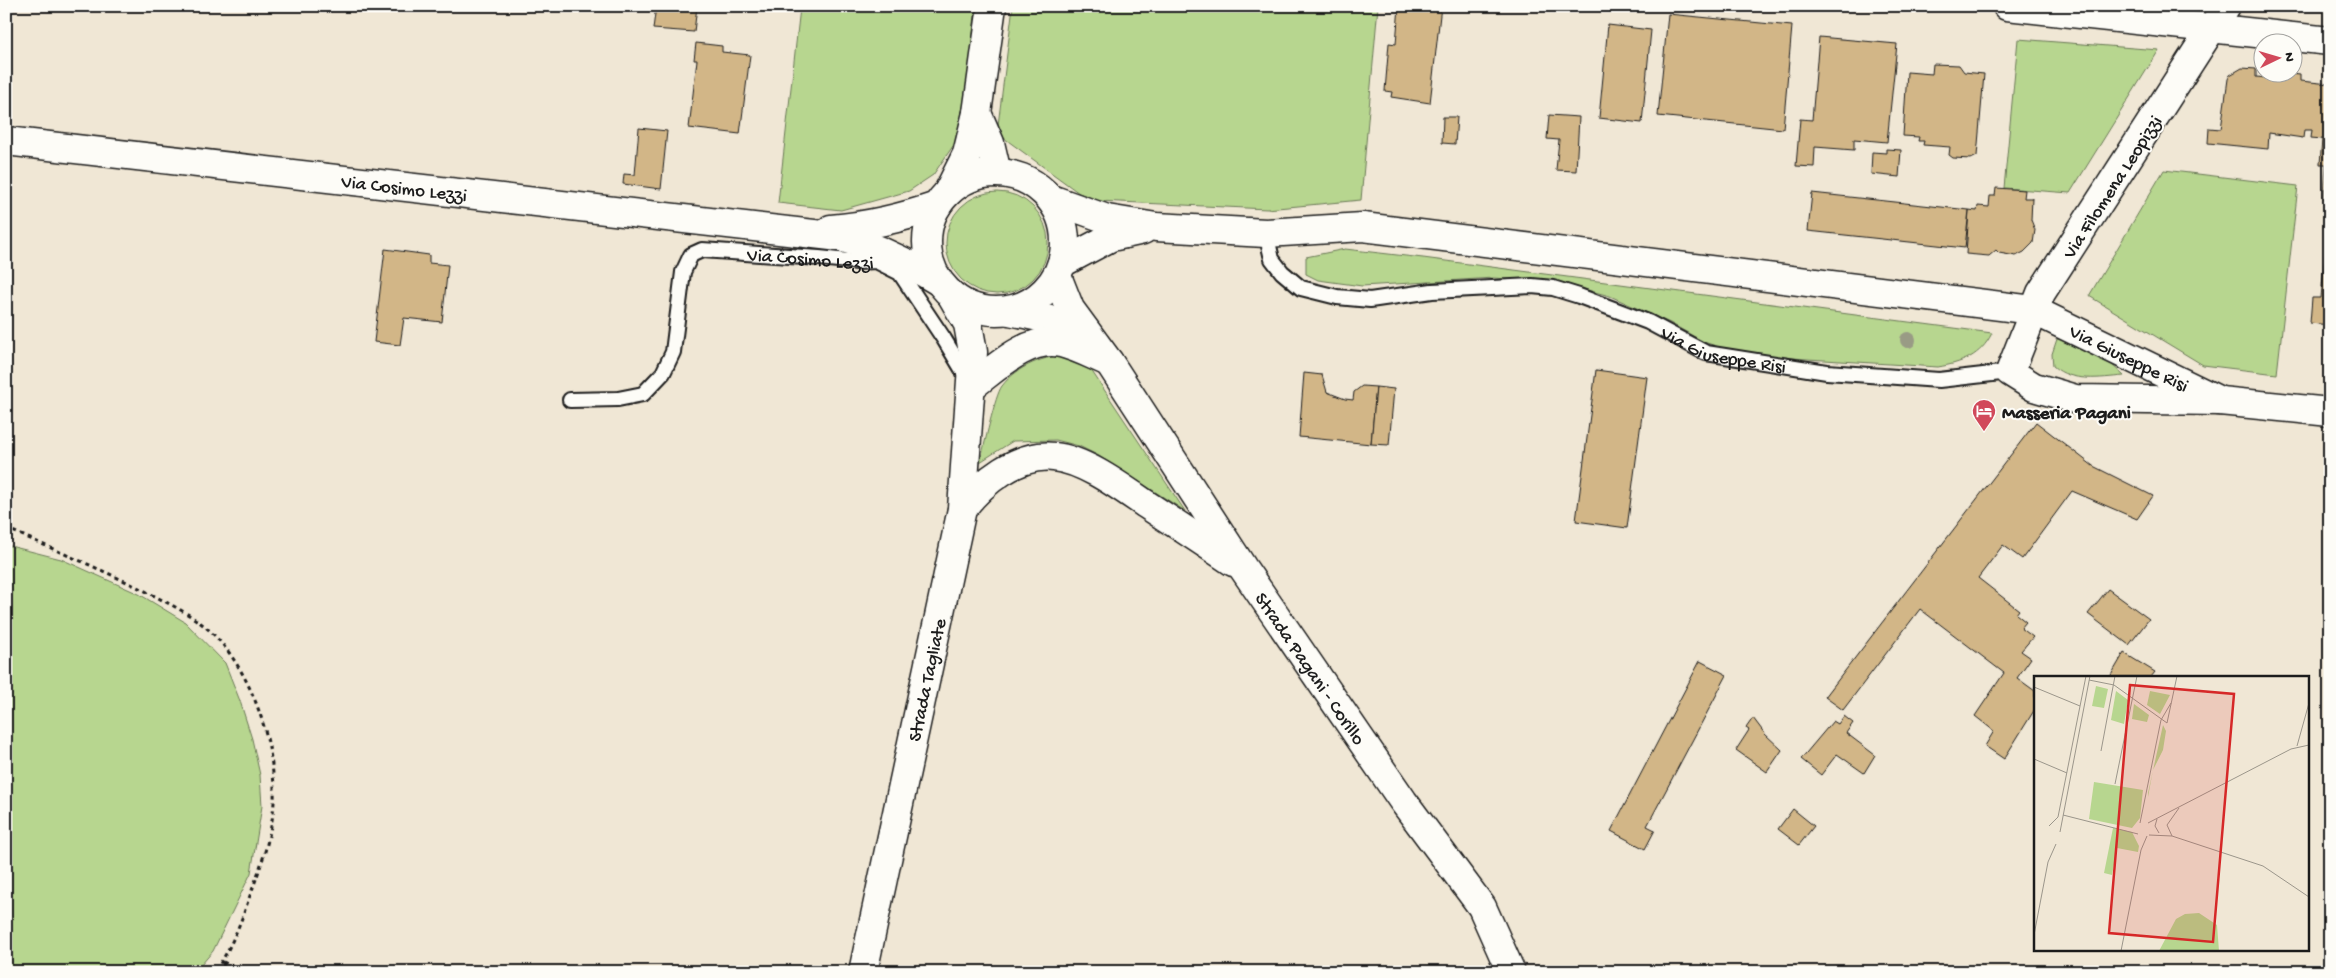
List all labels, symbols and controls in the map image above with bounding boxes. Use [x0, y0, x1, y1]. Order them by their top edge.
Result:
north arrow [2254, 32, 2304, 82]
text: N [2280, 52, 2297, 62]
street label: Via Filomena Leopizzi [2059, 112, 2169, 265]
street label: Via Cosimo Lezzi [339, 172, 468, 209]
street label: Via Cosimo Lezzi [745, 245, 874, 277]
street label: Via Giuseppe Risi [2064, 321, 2191, 399]
street label: Via Giuseppe Risi [1655, 323, 1787, 380]
hotel icon: Masseria Pagani [1971, 398, 1997, 432]
place label: Masseria Pagani [2002, 403, 2131, 426]
street label: Strada Pagani - Corillo [1248, 589, 1369, 750]
street label: Strada Tagliate [905, 617, 953, 744]
inset map [2034, 676, 2308, 950]

